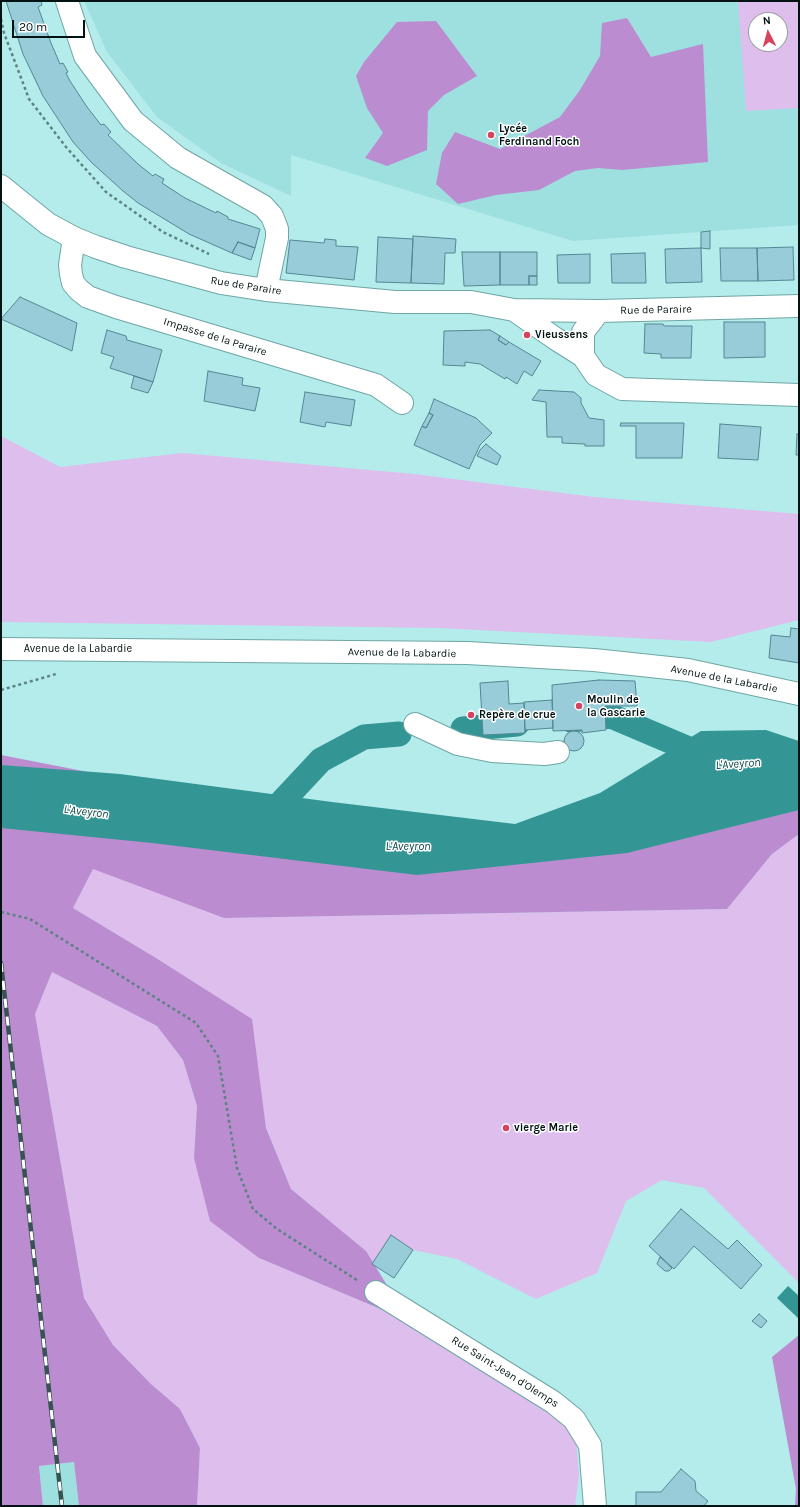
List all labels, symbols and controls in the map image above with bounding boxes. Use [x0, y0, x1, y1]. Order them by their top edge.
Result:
scale bar [14, 12, 87, 38]
north arrow [748, 12, 788, 52]
text: N [762, 14, 771, 27]
text: 20 m [19, 20, 47, 34]
place label: Lycée Ferdinand Foch [499, 122, 579, 148]
marker: Lycée Ferdinand Foch [486, 130, 496, 140]
street label: Rue de Paraire [210, 274, 282, 298]
street label: Rue de Paraire [620, 303, 692, 317]
street label: Impasse de la Paraire [162, 315, 268, 359]
place label: Vieussens [535, 328, 588, 342]
marker: Vieussens [522, 330, 532, 340]
street label: Avenue de la Labardie [24, 642, 132, 656]
street label: Avenue de la Labardie [348, 645, 456, 661]
street label: Avenue de la Labardie [669, 662, 779, 696]
place label: Moulin de la Gascarie [587, 693, 645, 719]
marker: Moulin de la Gascarie [574, 701, 584, 711]
place label: Repère de crue [479, 708, 556, 722]
marker: Repère de crue [466, 710, 476, 720]
water label: L'Aveyron [715, 755, 761, 773]
water label: L'Aveyron [63, 802, 109, 822]
water label: L'Aveyron [385, 840, 431, 854]
place label: vierge Marie [514, 1121, 578, 1135]
marker: vierge Marie [501, 1123, 511, 1133]
street label: Rue Saint-Jean d'Olemps [449, 1334, 561, 1410]

